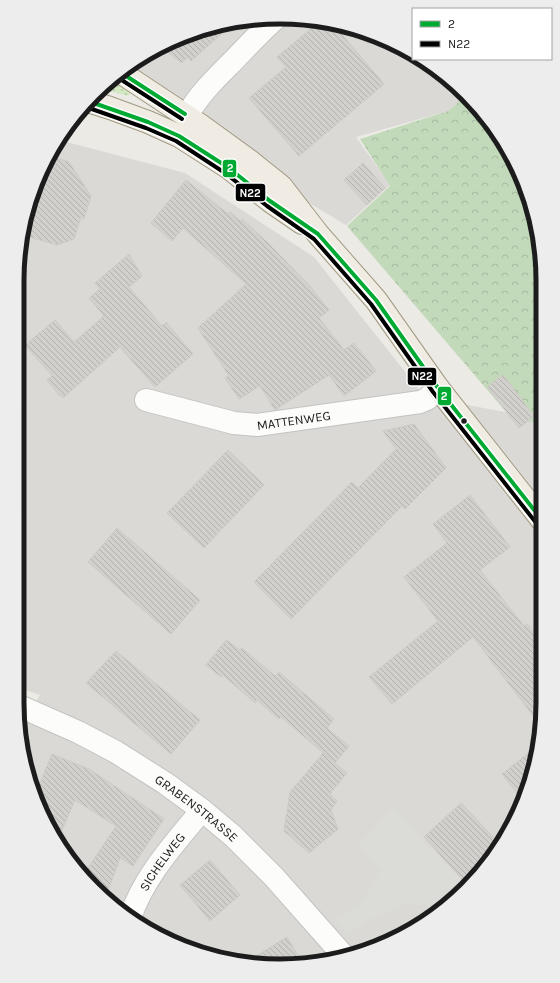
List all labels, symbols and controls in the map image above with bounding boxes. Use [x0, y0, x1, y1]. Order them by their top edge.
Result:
legend [412, 8, 552, 60]
text: 2 [448, 17, 455, 31]
text: N22 [448, 37, 470, 51]
line badge: 2 [222, 159, 237, 178]
text: 2 [227, 162, 234, 175]
line badge: N22 [235, 183, 266, 202]
text: N22 [239, 187, 261, 200]
line badge: N22 [407, 367, 437, 386]
text: N22 [411, 370, 433, 383]
line badge: 2 [437, 386, 452, 406]
text: 2 [441, 390, 448, 403]
street label: MATTENWEG [256, 408, 332, 433]
unlabelled marker [459, 416, 469, 426]
street label: GRABENSTRASSE [152, 772, 241, 845]
street label: SICHELWEG [136, 830, 188, 894]

